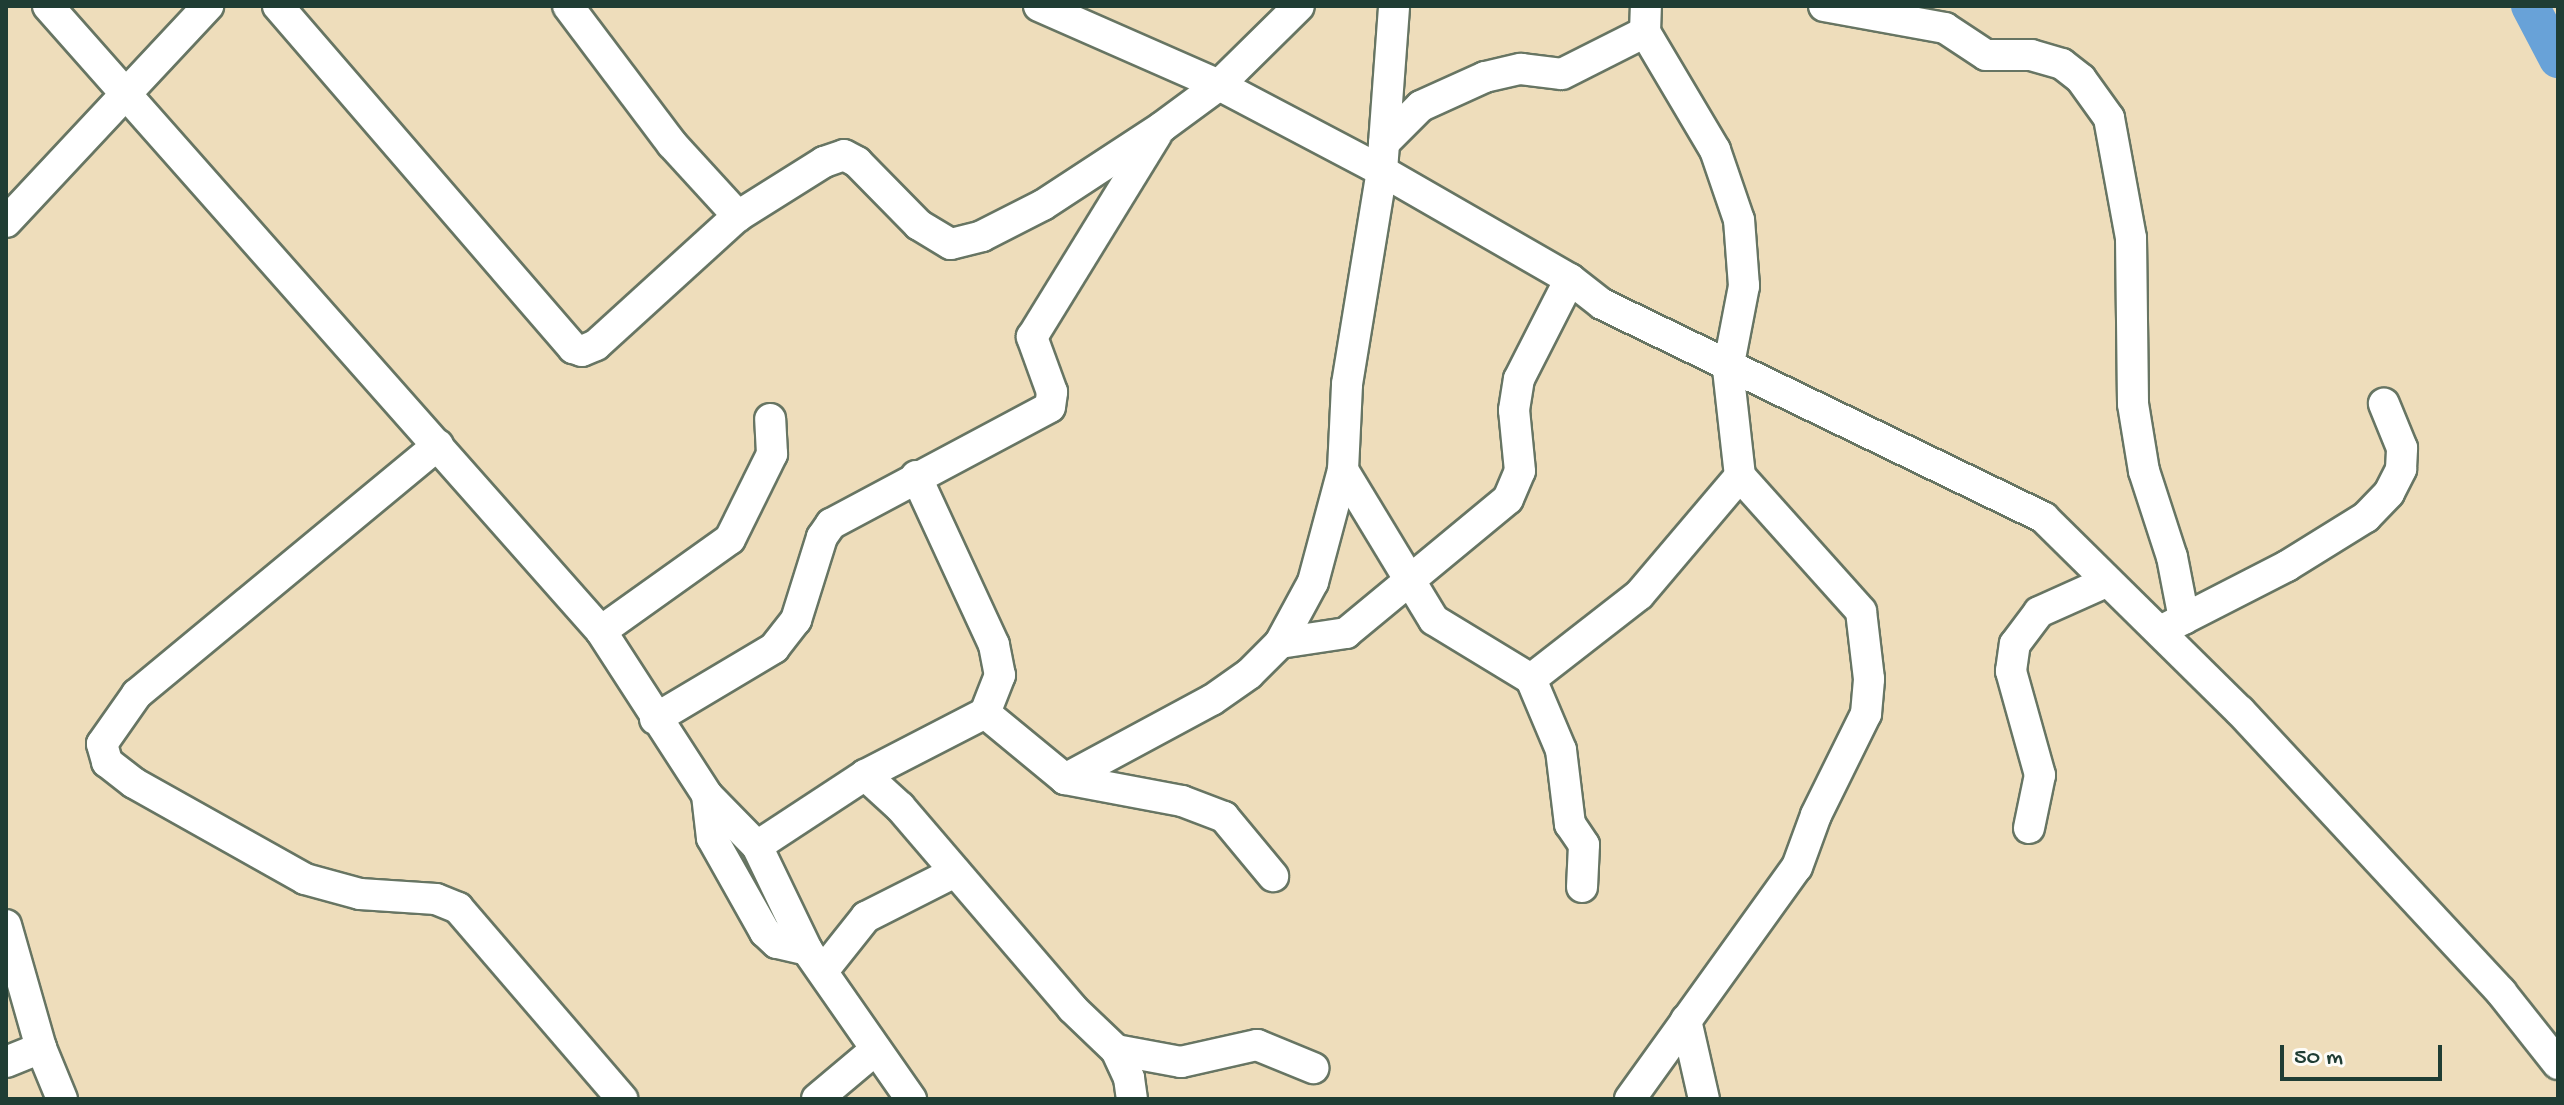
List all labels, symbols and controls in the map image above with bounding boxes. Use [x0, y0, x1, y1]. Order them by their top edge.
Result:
scale bar [2284, 1029, 2446, 1079]
text: 50 m [2294, 1044, 2343, 1073]

